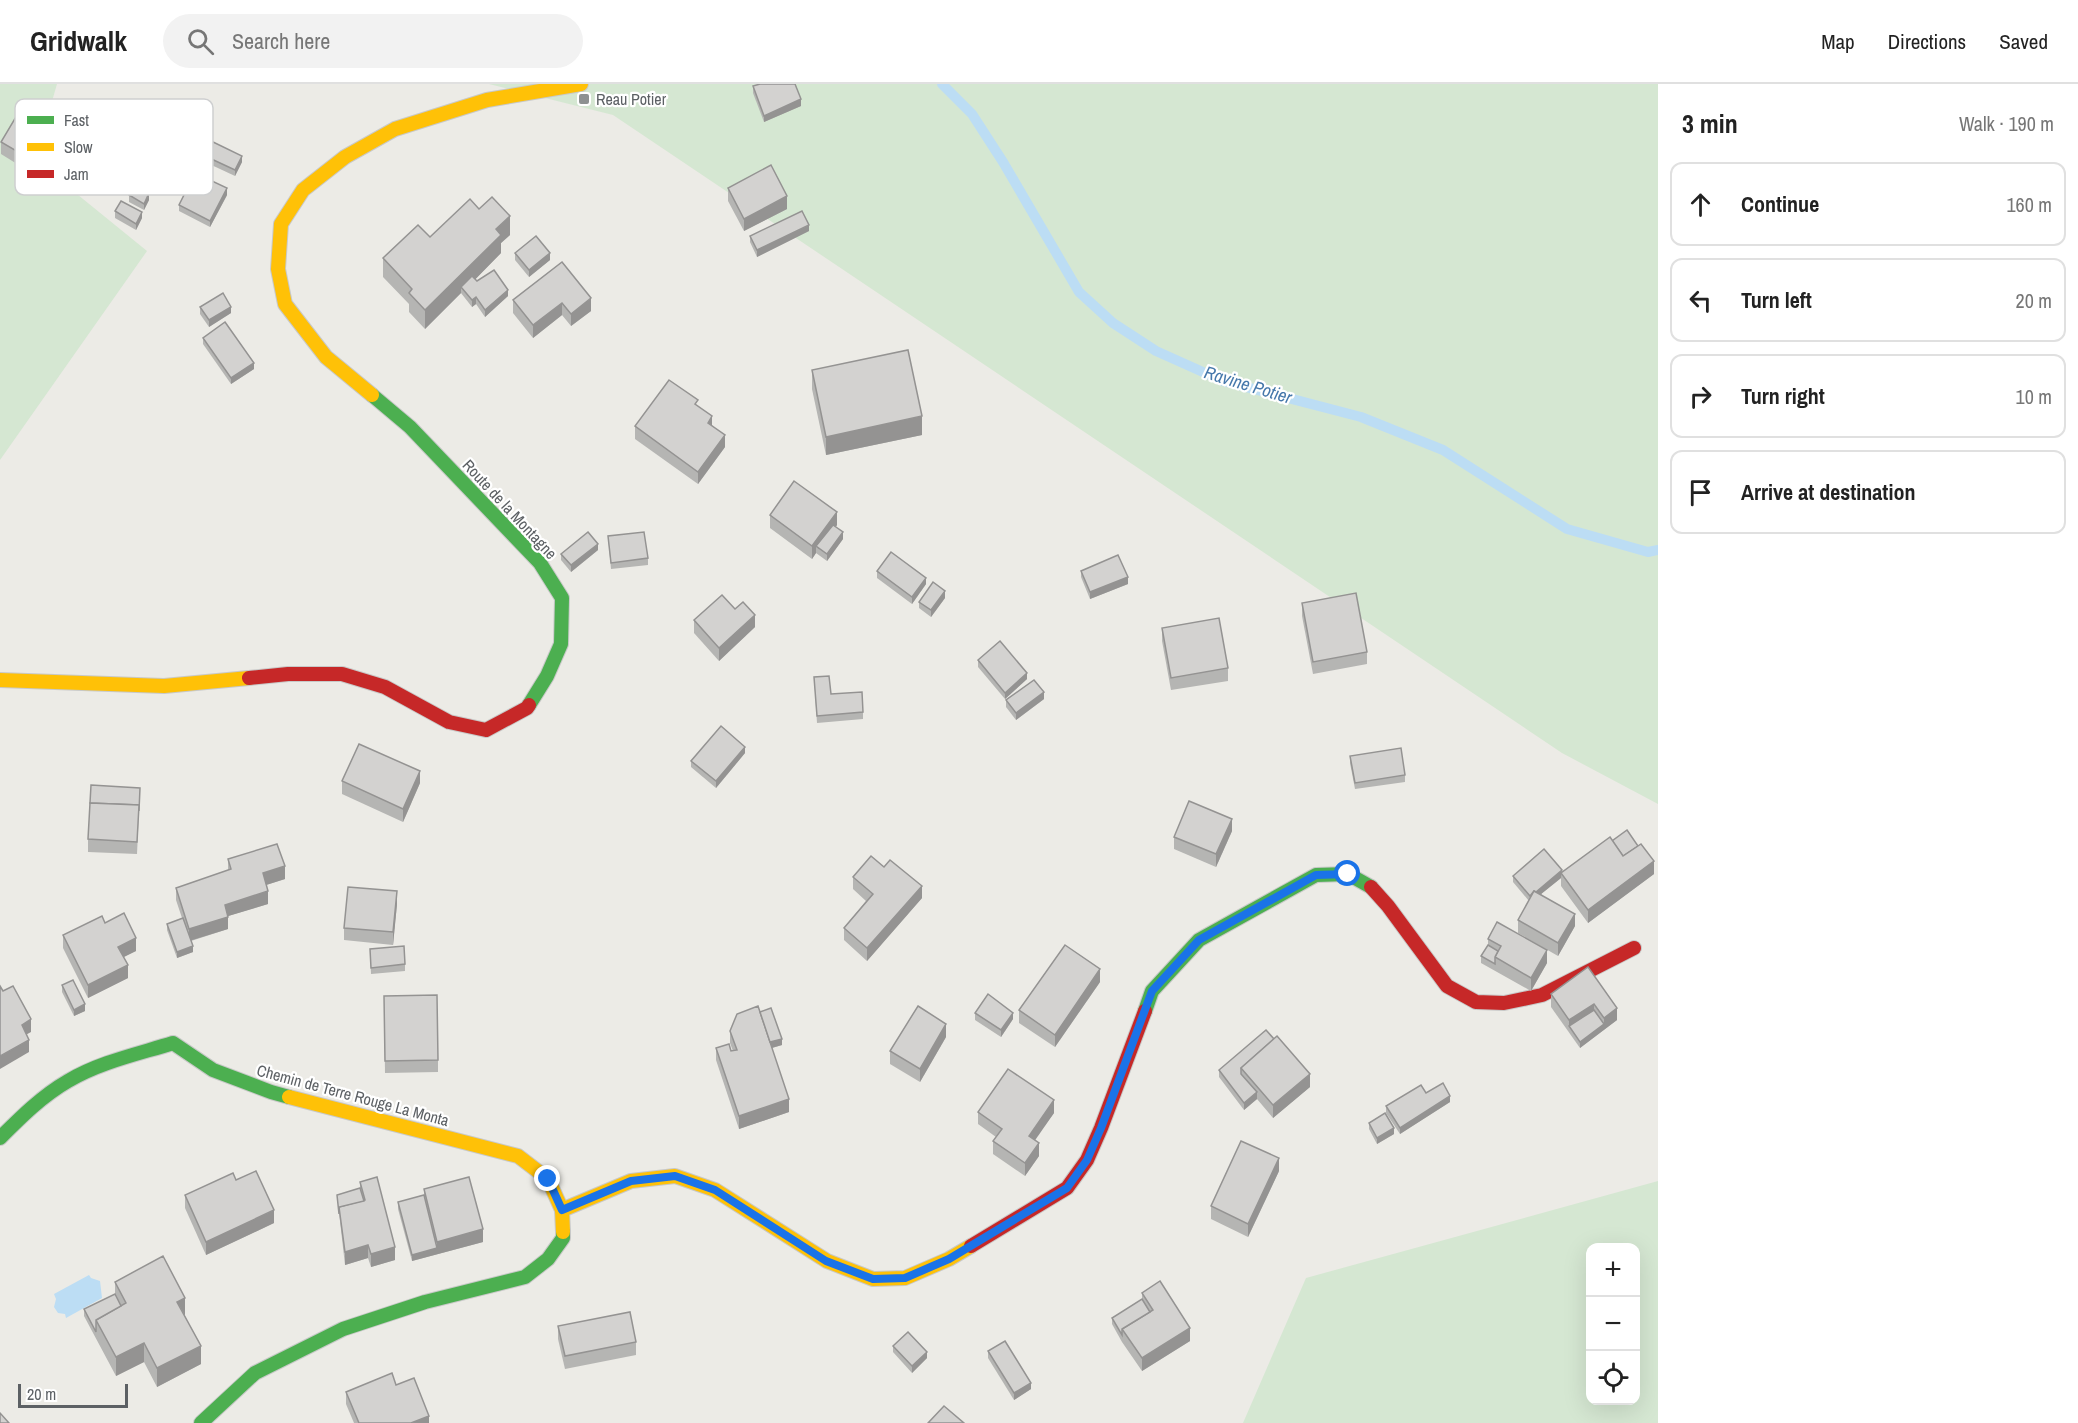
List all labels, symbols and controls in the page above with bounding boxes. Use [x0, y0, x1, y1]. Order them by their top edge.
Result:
search box [163, 14, 583, 68]
text: Gridwalk [30, 22, 127, 60]
icon: search [184, 25, 217, 58]
text: Search here [232, 26, 330, 56]
text: Map [1821, 27, 1855, 56]
text: Directions [1888, 27, 1966, 56]
text: Saved [1999, 27, 2048, 56]
place label: Reau Potier [596, 88, 667, 110]
marker: Reau Potier [577, 92, 591, 106]
legend [15, 99, 213, 195]
text: 3 min [1682, 106, 1738, 141]
text: Fast [64, 109, 89, 131]
text: Walk · 190 m [1959, 110, 2054, 137]
text: Slow [64, 136, 93, 158]
text: Jam [64, 163, 89, 185]
icon: ahead [1684, 188, 1717, 221]
text: Continue [1741, 189, 1819, 219]
text: 160 m [2006, 191, 2052, 218]
icon: left [1684, 284, 1717, 317]
text: Turn left [1741, 285, 1812, 315]
text: 20 m [2016, 287, 2052, 314]
water label: Ravine Potier [1201, 359, 1296, 410]
icon: right [1684, 380, 1717, 413]
text: Turn right [1741, 381, 1825, 411]
text: 10 m [2016, 383, 2052, 410]
street label: Route de la Montagne [458, 454, 562, 564]
icon: arrive [1684, 476, 1717, 509]
text: Arrive at destination [1741, 477, 1915, 507]
route start [1334, 860, 1360, 886]
street label: Chemin de Terre Rouge La Monta [254, 1059, 452, 1131]
route end [534, 1165, 560, 1191]
map controls [1586, 1243, 1640, 1405]
button: + [1586, 1243, 1640, 1297]
button: − [1586, 1297, 1640, 1351]
button: locate [1586, 1351, 1640, 1405]
scale bar [18, 1381, 128, 1408]
text: 20 m [27, 1383, 56, 1405]

